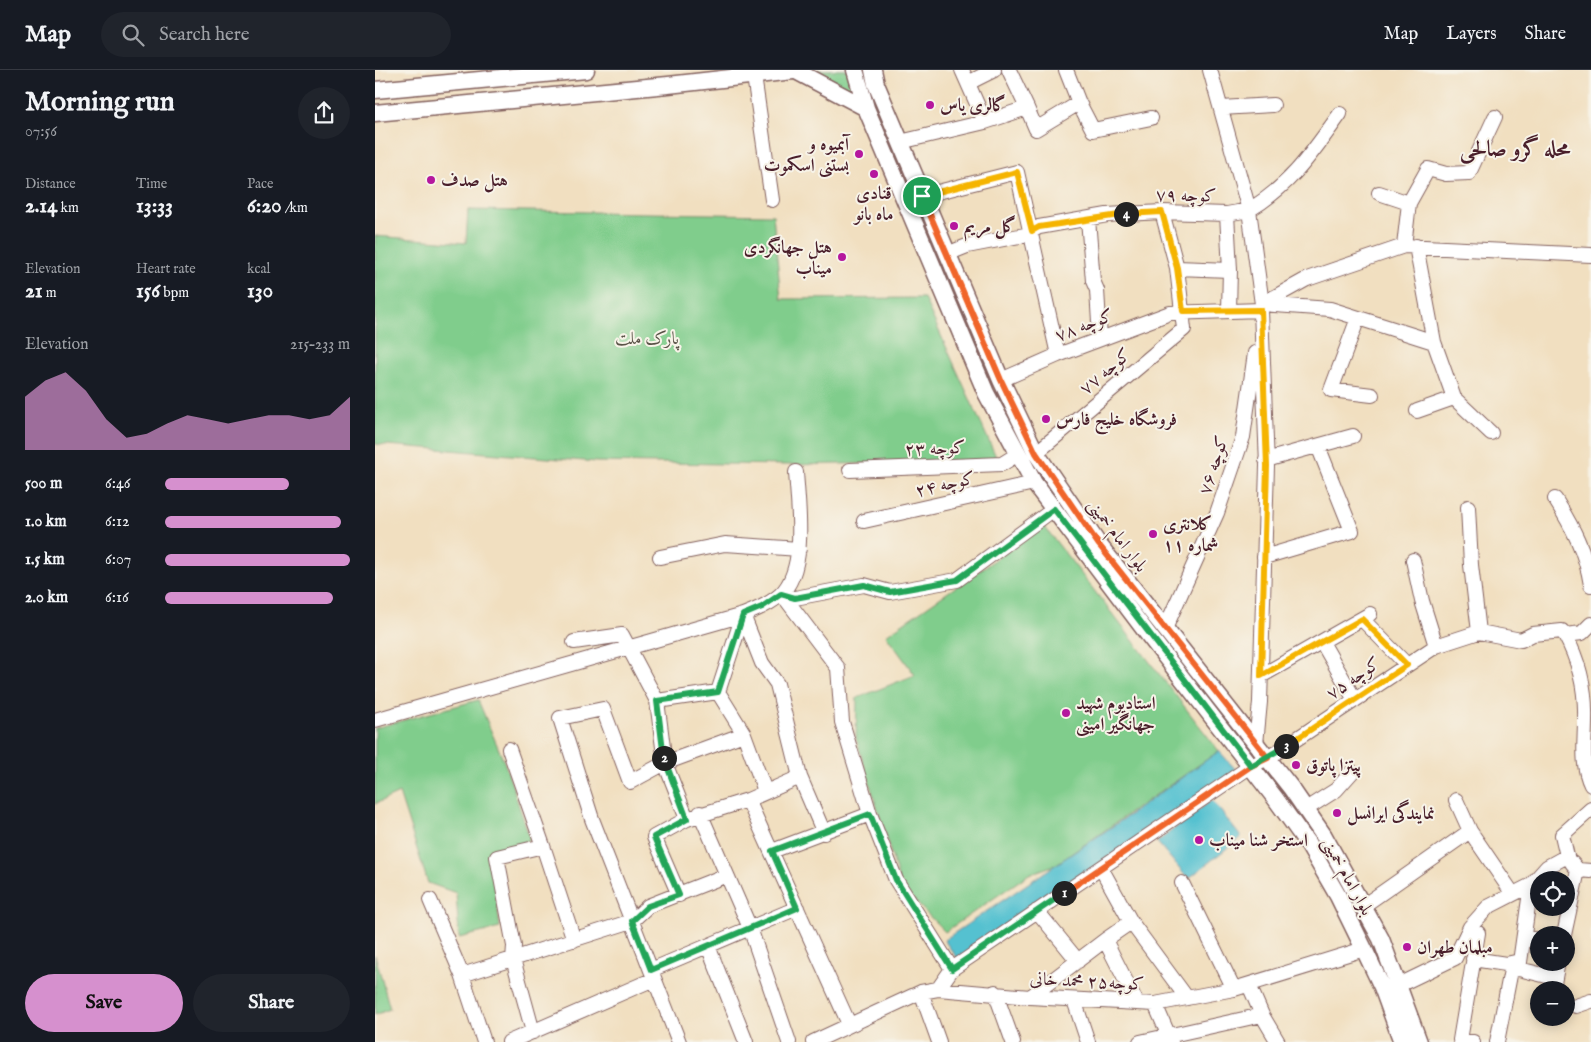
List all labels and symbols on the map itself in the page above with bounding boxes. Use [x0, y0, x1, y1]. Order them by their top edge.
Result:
place label: گالری یاس [940, 94, 1006, 118]
marker: گالری یاس [924, 99, 936, 111]
place label: آبمیوه و بستنی اسکموت [764, 133, 851, 178]
district label: محله گرو صالحی [1460, 134, 1571, 164]
marker: آبمیوه و بستنی اسکموت [853, 148, 865, 160]
marker: قنادی ماه بانو [868, 168, 880, 180]
place label: هتل صدف [441, 170, 508, 193]
marker: هتل صدف [425, 174, 437, 186]
pin [901, 175, 943, 217]
place label: قنادی ماه بانو [853, 183, 893, 227]
street label: کوچه ۷۹ [1155, 184, 1217, 209]
pin: 4 [1113, 202, 1139, 226]
place label: گل مریم [964, 215, 1016, 242]
marker: گل مریم [948, 220, 960, 232]
place label: هتل جهانگردی میناب [744, 236, 832, 281]
marker: هتل جهانگردی میناب [836, 251, 848, 263]
street label: کوچه ۷۸ [1052, 305, 1117, 348]
park label: پارک ملت [615, 328, 681, 351]
street label: کوچه ۷۷ [1075, 344, 1137, 400]
place label: فروشگاه خلیج فارس [1056, 407, 1177, 435]
marker: فروشگاه خلیج فارس [1040, 413, 1052, 425]
street label: کوچه ۷۶ [1194, 433, 1235, 498]
street label: کوچه ۲۳ [904, 437, 966, 462]
street label: کوچه ۲۴ [913, 467, 978, 504]
street label: بلوار امام خمینی [1079, 494, 1152, 579]
place label: کلانتری شماره ۱۱ [1163, 514, 1219, 558]
marker: کلانتری شماره ۱۱ [1147, 528, 1159, 540]
street label: کوچه ۷۵ [1322, 653, 1385, 706]
place label: استادیوم شهید جهانگیر امینی [1076, 693, 1156, 737]
marker: استادیوم شهید جهانگیر امینی [1060, 707, 1072, 719]
pin: 3 [1273, 734, 1299, 758]
pin: 2 [651, 746, 677, 770]
place label: پیتزا پاتوق [1306, 755, 1362, 778]
marker: پیتزا پاتوق [1290, 759, 1302, 771]
place label: نمایندگی ایرانسل [1347, 799, 1435, 826]
marker: نمایندگی ایرانسل [1331, 807, 1343, 819]
place label: استخر شنا میناب [1209, 830, 1308, 853]
street label: بلوار امام خمینی [1313, 833, 1378, 922]
marker: استخر شنا میناب [1193, 834, 1205, 846]
pin: 1 [1051, 880, 1077, 906]
place label: مبلمان طهران [1417, 937, 1493, 960]
marker: مبلمان طهران [1401, 941, 1413, 953]
street label: کوچه۲۵ محمد خانی [1029, 968, 1145, 997]

